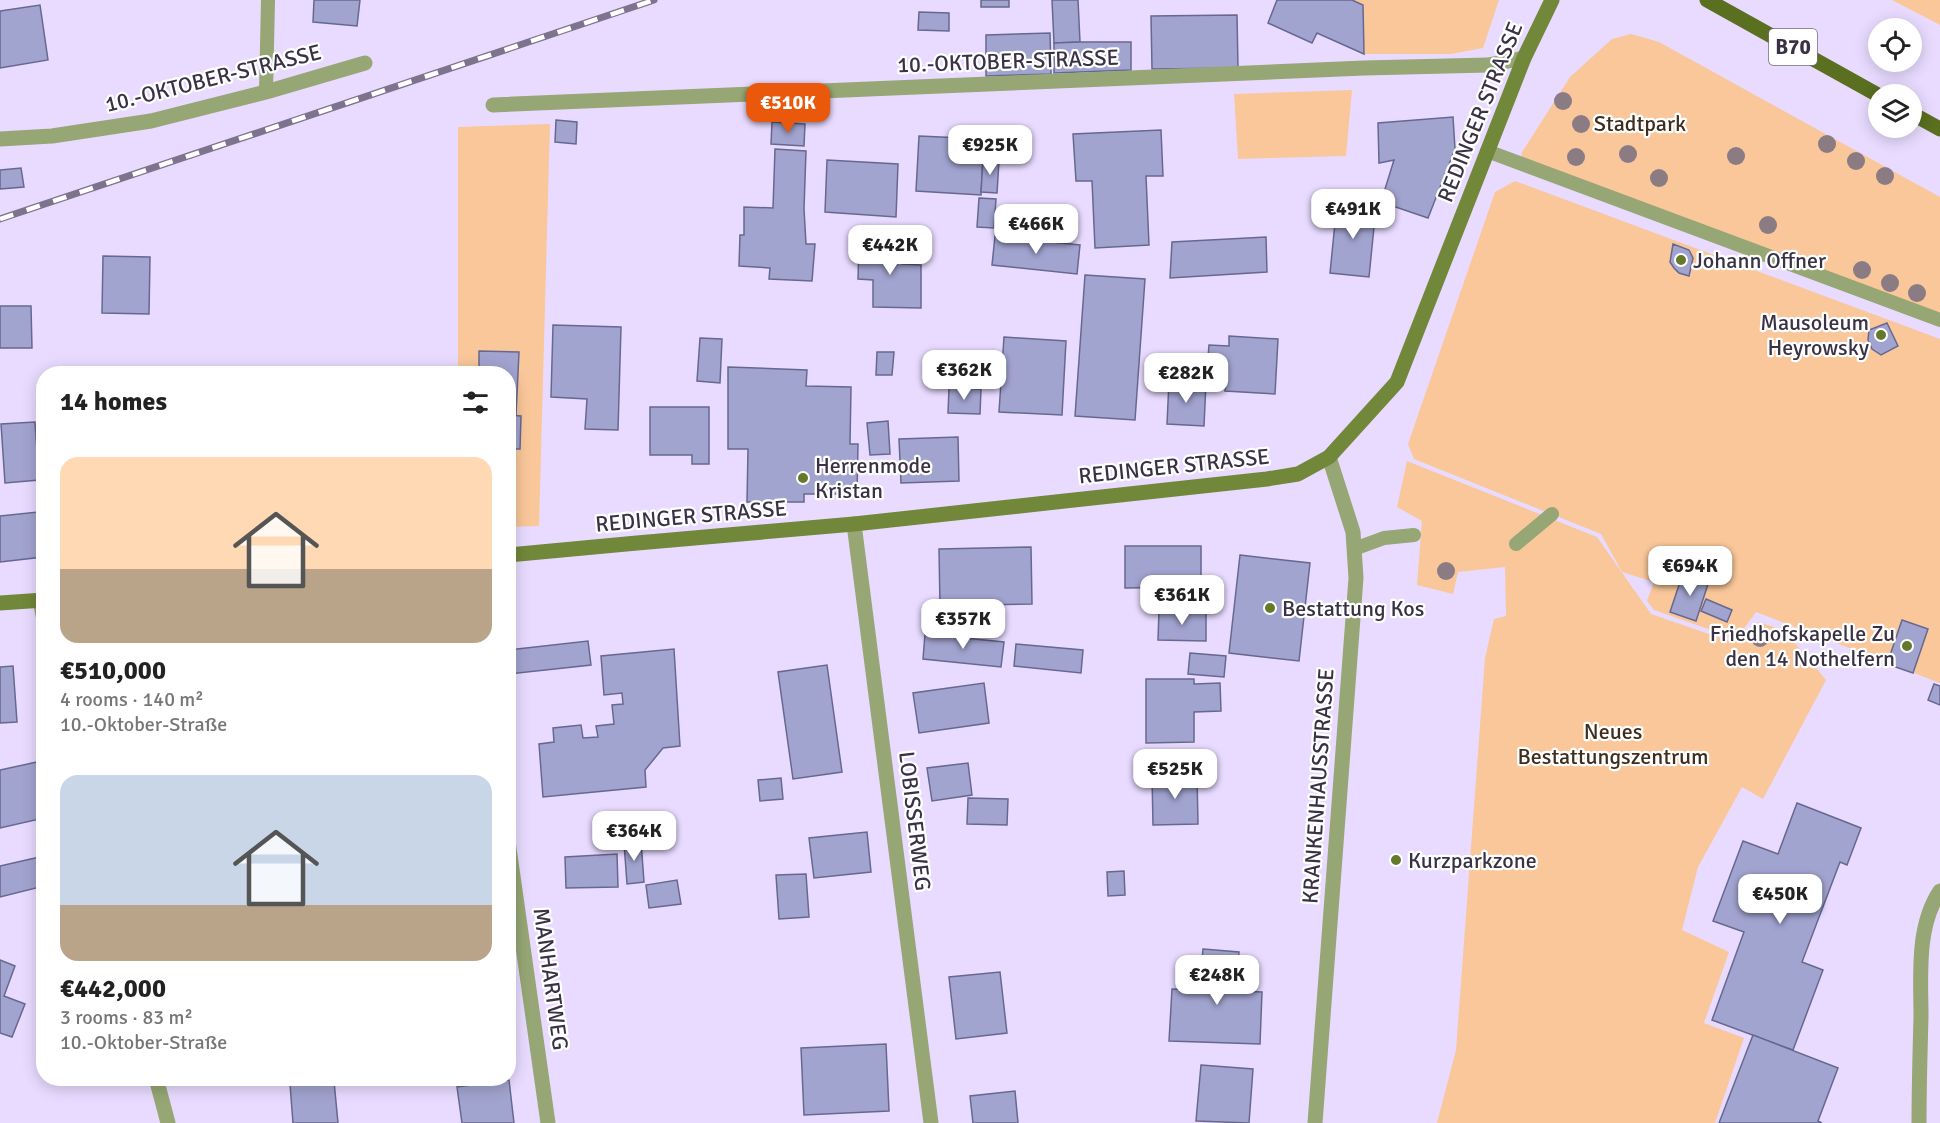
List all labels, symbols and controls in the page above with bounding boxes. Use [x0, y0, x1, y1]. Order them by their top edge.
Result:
street label: REDINGER STRASSE [1432, 18, 1528, 206]
map controls [1868, 18, 1922, 138]
button: locate [1868, 18, 1922, 72]
road number: B70 [1769, 29, 1817, 65]
street label: 10.-OKTOBER-STRASSE [102, 38, 324, 118]
street label: 10.-OKTOBER-STRASSE [897, 44, 1119, 78]
pin: €510K [746, 83, 830, 134]
button: layers [1868, 84, 1922, 138]
text: €510K [760, 90, 816, 115]
park label: Stadtpark [1594, 110, 1686, 137]
pin: €925K [948, 125, 1032, 176]
text: €925K [962, 132, 1018, 157]
pin: €491K [1311, 189, 1395, 240]
text: €491K [1325, 196, 1381, 221]
pin: €466K [994, 204, 1078, 255]
text: €466K [1008, 211, 1064, 236]
pin: €442K [848, 225, 932, 276]
text: €442K [862, 232, 918, 257]
place label: Johann Offner [1693, 247, 1826, 274]
marker: Johann Offner [1674, 253, 1688, 267]
place label: Mausoleum Heyrowsky [1760, 309, 1870, 361]
marker: Mausoleum Heyrowsky [1874, 328, 1888, 342]
pin: €362K [922, 350, 1006, 401]
pin: €282K [1144, 353, 1228, 404]
text: €362K [936, 357, 992, 382]
text: €282K [1158, 360, 1214, 385]
text: 14 homes [60, 386, 167, 418]
icon: filters [459, 386, 492, 419]
street label: REDINGER STRASSE [1077, 443, 1271, 489]
place label: Herrenmode Kristan [815, 452, 931, 504]
marker: Herrenmode Kristan [796, 471, 810, 485]
street label: REDINGER STRASSE [594, 494, 788, 538]
icon: home [222, 496, 330, 604]
pin: €694K [1648, 546, 1732, 597]
text: €694K [1662, 553, 1718, 578]
pin: €361K [1140, 575, 1224, 626]
text: €361K [1154, 582, 1210, 607]
place label: Bestattung Kos [1282, 595, 1424, 622]
pin: €357K [921, 599, 1005, 650]
marker: Bestattung Kos [1263, 601, 1277, 615]
text: €357K [935, 606, 991, 631]
place label: Friedhofskapelle Zu den 14 Nothelfern [1710, 620, 1895, 672]
marker: Friedhofskapelle Zu den 14 Nothelfern [1900, 639, 1914, 653]
text: €510,000 [60, 655, 166, 687]
street label: KRANKENHAUSSTRASSE [1296, 667, 1340, 905]
text: 4 rooms · 140 m² [60, 687, 204, 712]
text: 10.-Oktober-Straße [60, 712, 227, 737]
park label: Neues Bestattungszentrum [1517, 718, 1709, 770]
pin: €525K [1133, 749, 1217, 800]
street label: LOBISSERWEG [893, 750, 937, 892]
text: €525K [1147, 756, 1203, 781]
pin: €364K [592, 811, 676, 862]
icon: home [222, 814, 330, 922]
text: €364K [606, 818, 662, 843]
place label: Kurzparkzone [1408, 847, 1537, 874]
marker: Kurzparkzone [1389, 853, 1403, 867]
pin: €450K [1738, 874, 1822, 925]
text: €450K [1752, 881, 1808, 906]
street label: MANHARTWEG [528, 906, 574, 1052]
pin: €248K [1175, 955, 1259, 1006]
text: €248K [1189, 962, 1245, 987]
text: €442,000 [60, 973, 166, 1005]
text: 3 rooms · 83 m² [60, 1005, 193, 1030]
text: 10.-Oktober-Straße [60, 1030, 227, 1055]

